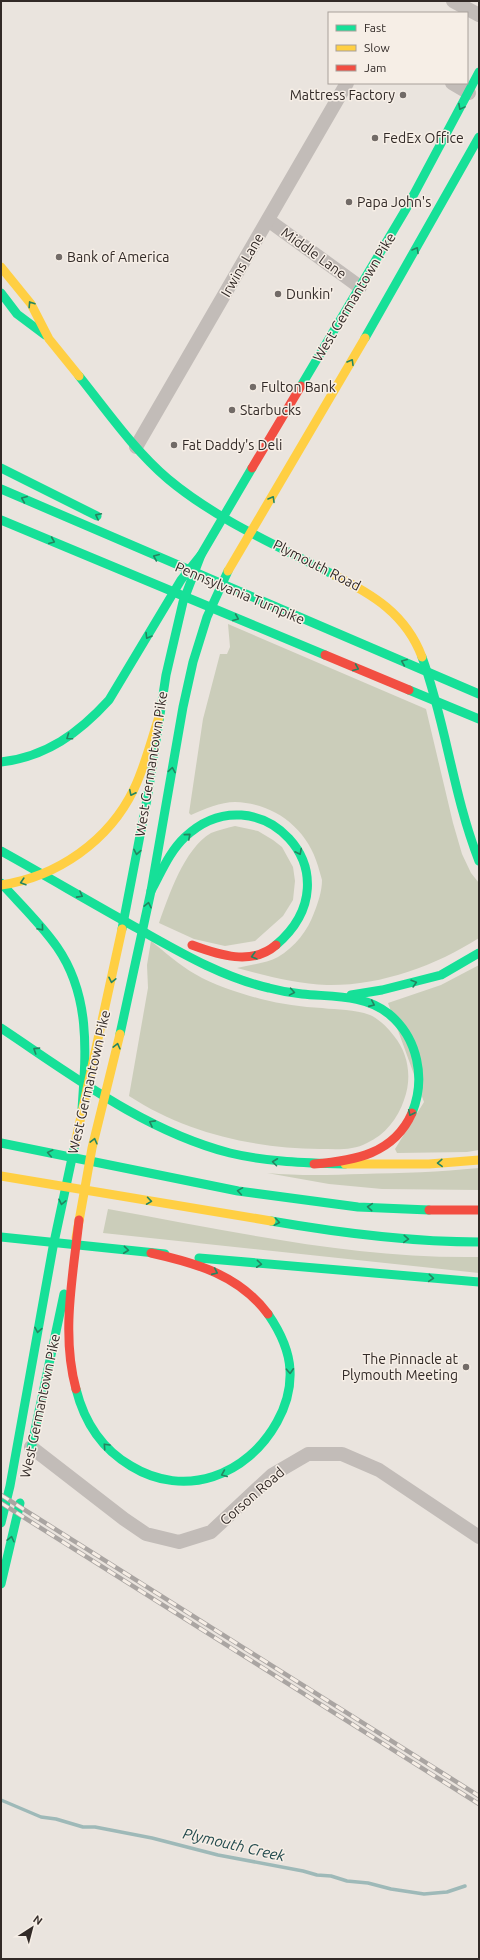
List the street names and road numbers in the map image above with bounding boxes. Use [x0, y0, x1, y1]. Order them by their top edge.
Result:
street label: Middle Lane [278, 224, 350, 282]
street label: Irwins Lane [217, 230, 267, 300]
street label: West Germantown Pike [309, 230, 399, 364]
street label: Plymouth Road [271, 536, 363, 594]
street label: Pennsylvania Turnpike [173, 558, 307, 628]
street label: West Germantown Pike [132, 690, 170, 838]
street label: West Germantown Pike [65, 1009, 113, 1155]
street label: West Germantown Pike [17, 1332, 63, 1480]
street label: Corson Road [217, 1464, 287, 1528]

